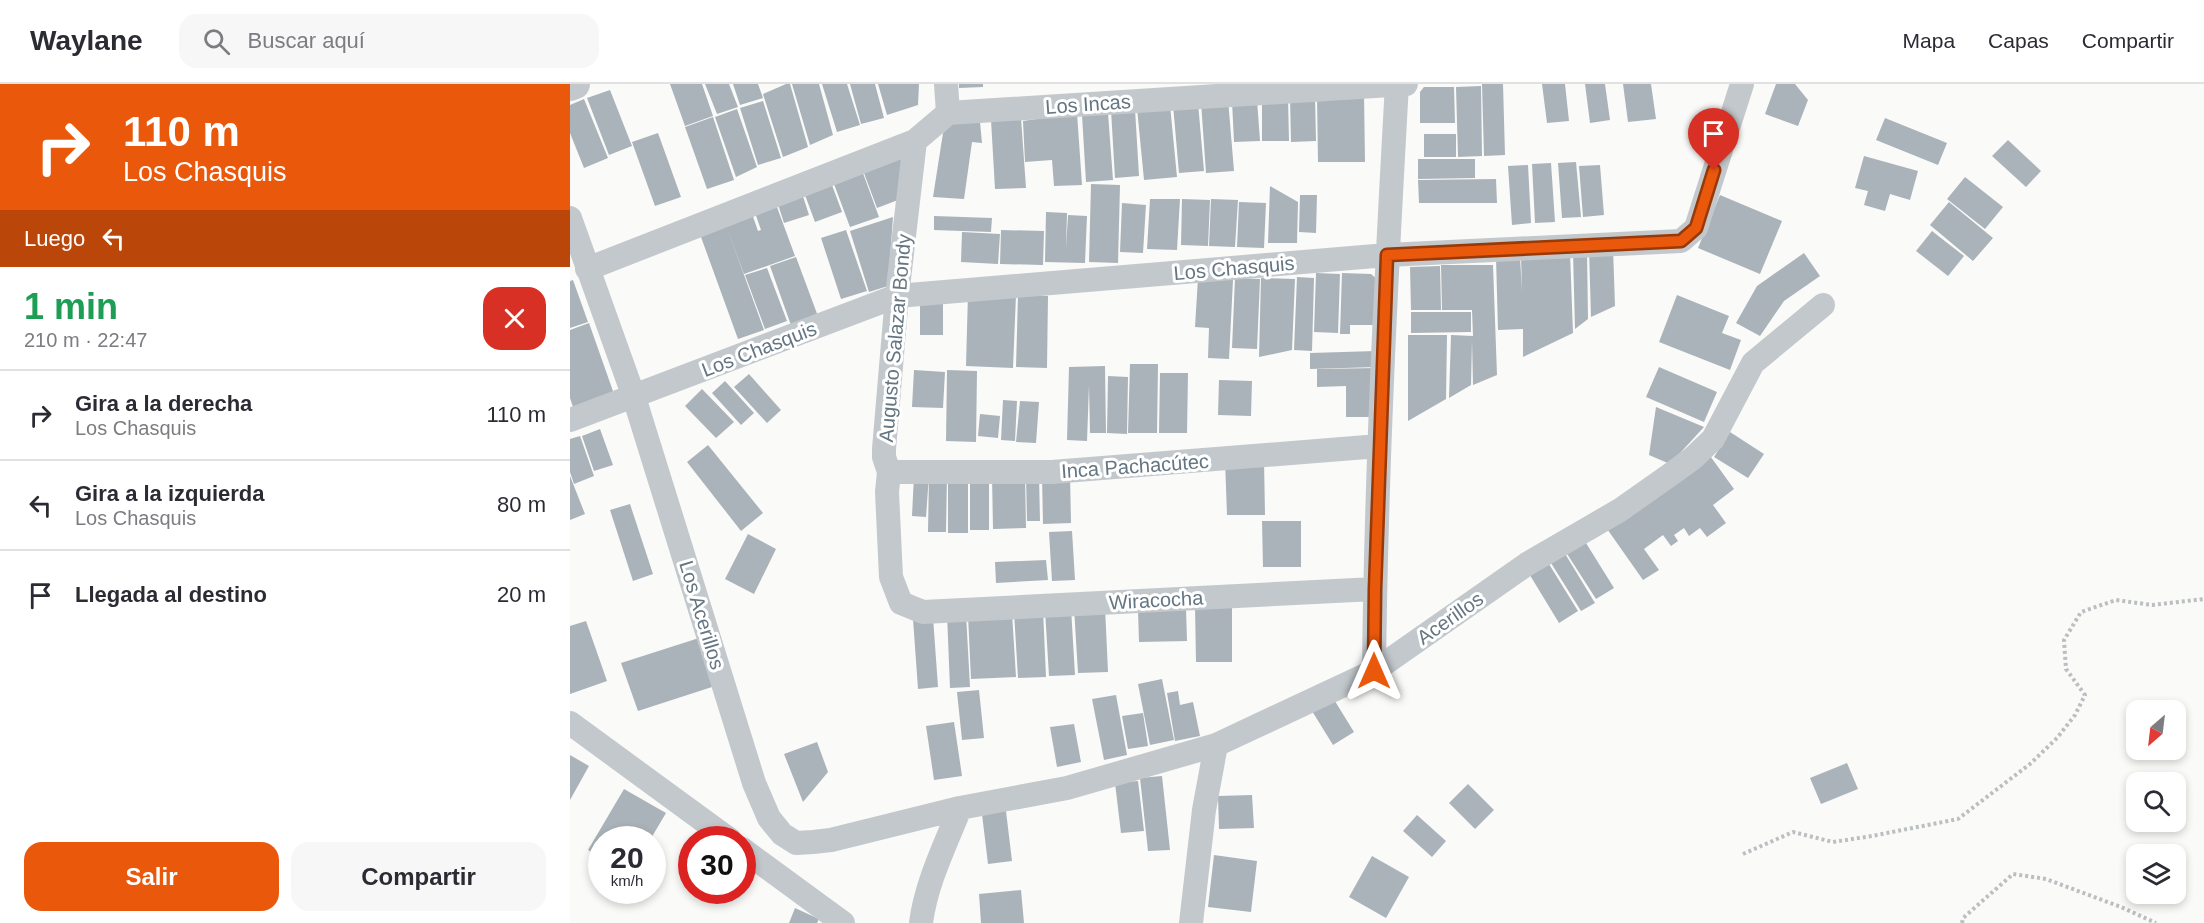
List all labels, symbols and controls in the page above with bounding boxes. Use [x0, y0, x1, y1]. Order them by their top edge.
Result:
search box [179, 14, 599, 68]
text: Waylane [30, 25, 143, 56]
icon: search [200, 25, 233, 58]
text: Buscar aquí [248, 28, 365, 53]
text: Mapa [1903, 29, 1955, 52]
text: Capas [1988, 29, 2049, 52]
text: Compartir [2082, 29, 2174, 52]
street label: Los Incas [1045, 90, 1131, 118]
icon: right [24, 108, 102, 186]
text: 110 m [123, 108, 240, 155]
pin [1688, 108, 1739, 170]
icon: arrive [1697, 117, 1730, 150]
text: Los Chasquis [123, 157, 287, 187]
icon: left [97, 222, 130, 255]
text: Luego [24, 226, 85, 251]
street label: Augusto Salazar Bondy [875, 233, 915, 443]
street label: Los Chasquis [1173, 252, 1295, 284]
text: 1 min [24, 286, 118, 327]
button: close [483, 287, 546, 350]
street label: Los Chasquis [698, 317, 820, 381]
text: 210 m · 22:47 [24, 329, 147, 351]
text: Gira a la derecha [75, 391, 252, 416]
icon: right [24, 399, 57, 432]
text: 110 m [486, 402, 546, 427]
text: Los Chasquis [75, 417, 196, 439]
street label: Inca Pachacútec [1060, 450, 1210, 482]
text: Gira a la izquierda [75, 481, 265, 506]
icon: left [24, 489, 57, 522]
text: 80 m [497, 492, 546, 517]
text: Los Chasquis [75, 507, 196, 529]
street label: Los Acerillos [675, 558, 729, 672]
icon: arrive [24, 579, 57, 612]
text: Llegada al destino [75, 582, 267, 607]
text: 20 m [497, 582, 546, 607]
street label: Wiracocha [1108, 586, 1205, 613]
street label: Acerillos [1413, 587, 1487, 649]
position arrow [1342, 639, 1406, 703]
north arrow [2126, 700, 2186, 760]
map controls [2126, 700, 2186, 904]
button: search [2126, 772, 2186, 832]
speed limit sign: 30 [678, 826, 756, 904]
text: 20 [610, 841, 644, 874]
button: Salir [24, 842, 279, 911]
button: Compartir [291, 842, 546, 911]
button: layers [2126, 844, 2186, 904]
text: km/h [611, 872, 643, 889]

